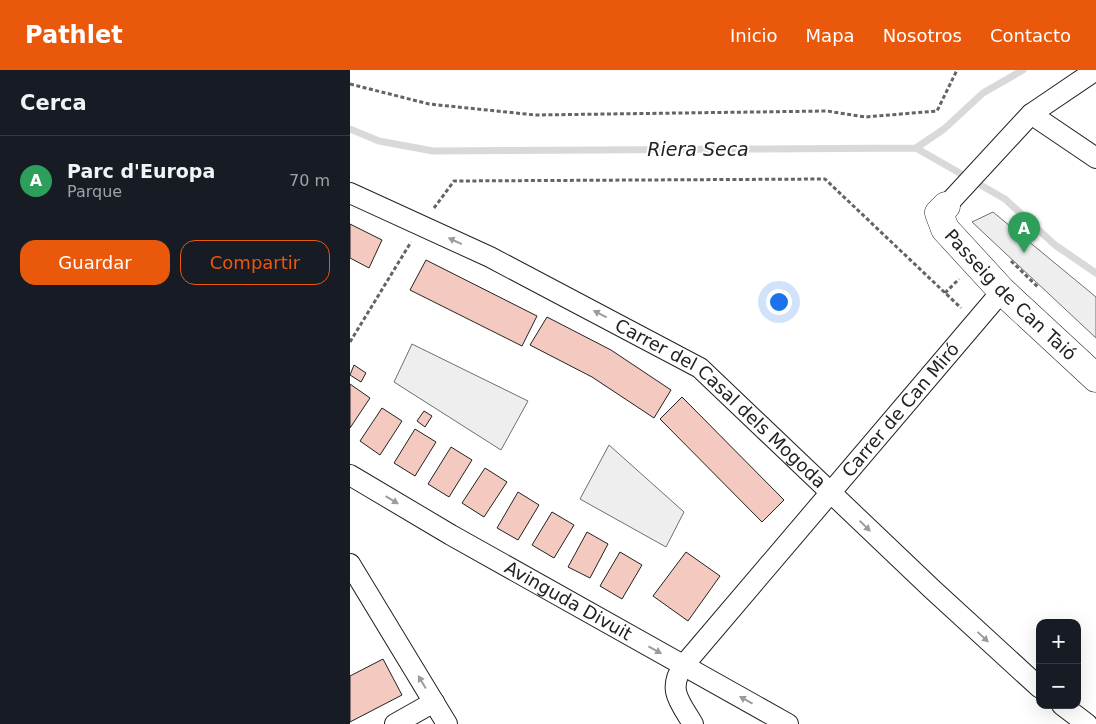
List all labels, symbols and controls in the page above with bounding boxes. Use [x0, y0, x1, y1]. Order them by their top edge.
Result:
text: Pathlet [25, 21, 123, 49]
text: Inicio [730, 25, 778, 46]
text: Mapa [806, 25, 855, 46]
text: Nosotros [883, 25, 962, 46]
text: Contacto [990, 25, 1071, 46]
text: Cerca [20, 91, 87, 115]
water label: Riera Seca [647, 138, 749, 160]
text: Parc d'Europa [67, 160, 215, 182]
text: A [30, 171, 42, 190]
text: 70 m [289, 171, 330, 190]
text: Parque [67, 182, 122, 201]
pin: A [1008, 212, 1040, 253]
street label: Passeig de Can Taió [941, 225, 1081, 364]
one-way arrow [448, 237, 462, 245]
button: Guardar [20, 240, 170, 285]
button: Compartir [180, 240, 330, 285]
your location [766, 289, 792, 315]
one-way arrow [593, 310, 607, 318]
street label: Carrer del Casal dels Mogoda [612, 314, 830, 492]
street label: Carrer de Can Miró [837, 338, 963, 481]
one-way arrow [385, 495, 398, 504]
one-way arrow [859, 520, 871, 532]
street label: Avinguda Divuit [501, 556, 636, 644]
map controls [1036, 619, 1081, 709]
button: + [1036, 619, 1081, 664]
one-way arrow [977, 632, 990, 643]
one-way arrow [647, 646, 662, 654]
button: − [1036, 664, 1081, 709]
one-way arrow [417, 676, 426, 689]
one-way arrow [739, 696, 752, 705]

